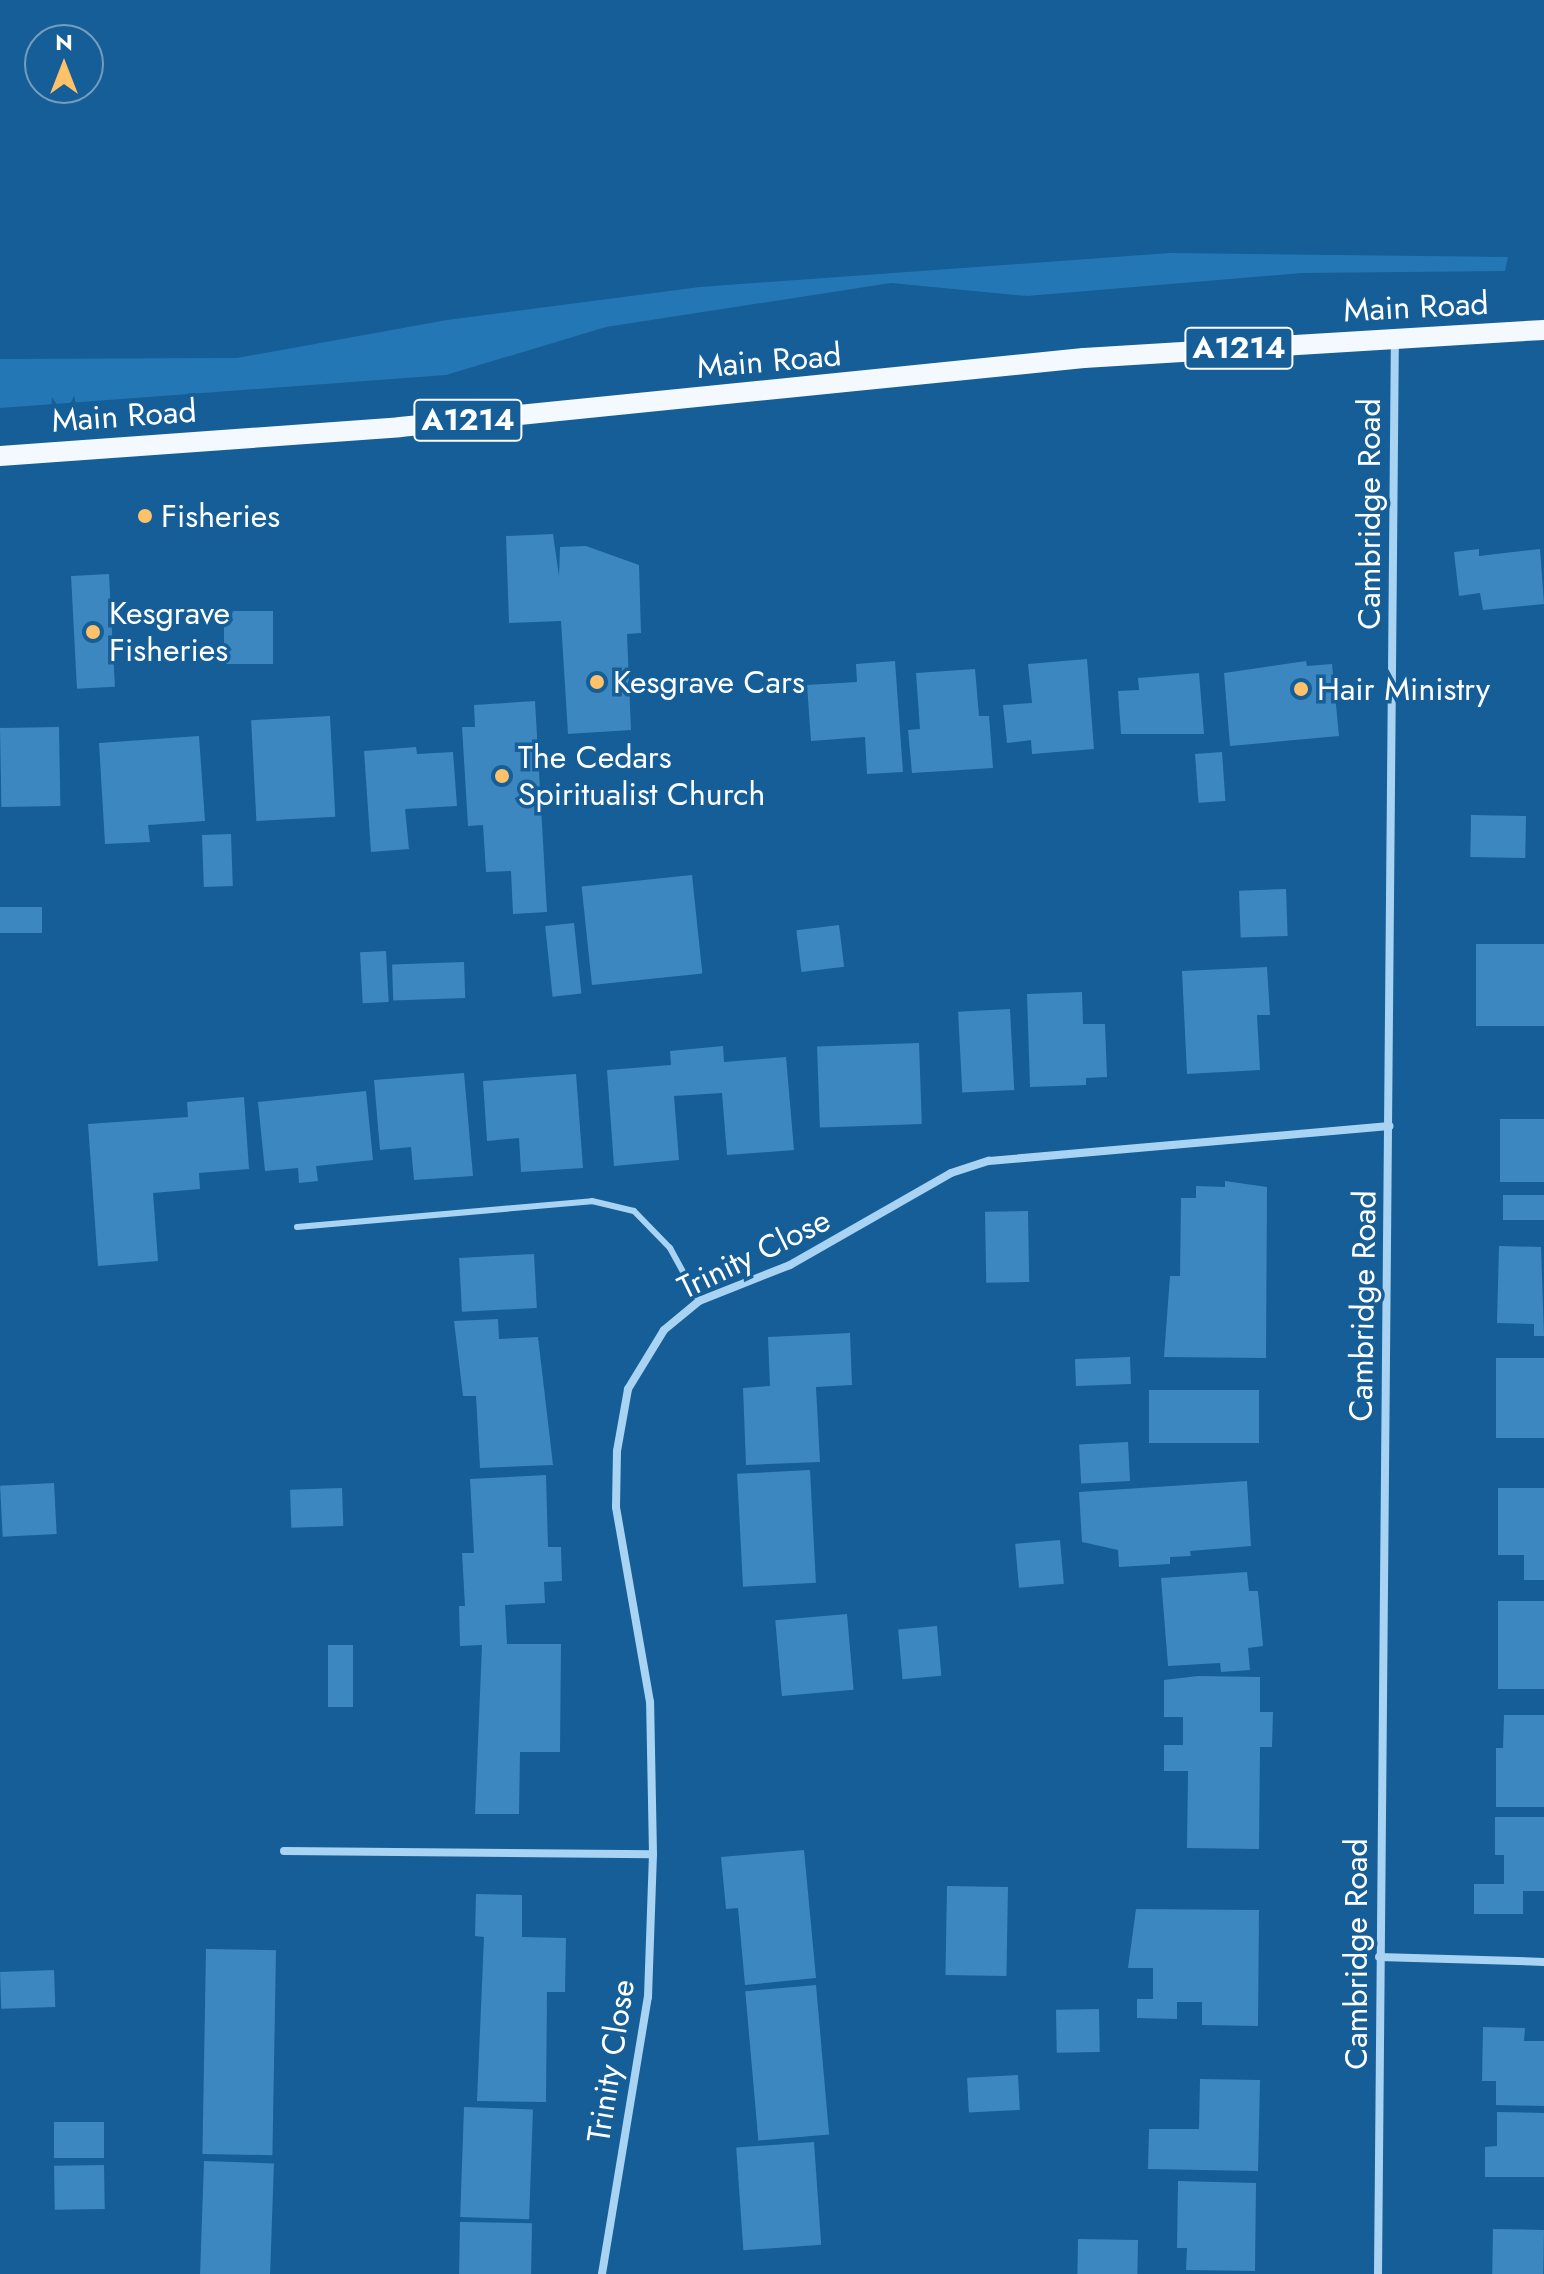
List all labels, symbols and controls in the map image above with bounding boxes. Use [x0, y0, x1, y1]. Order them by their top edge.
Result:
north arrow [24, 24, 104, 104]
text: N [55, 26, 73, 58]
street label: Main Road [1343, 284, 1489, 330]
road number: A1214 [1183, 322, 1295, 374]
street label: Main Road [695, 336, 843, 386]
street label: Main Road [50, 392, 198, 440]
road number: A1214 [412, 394, 524, 446]
street label: Cambridge Road [1350, 398, 1388, 630]
place label: Fisheries [161, 497, 280, 535]
marker: Fisheries [136, 507, 154, 525]
place label: Kesgrave Fisheries [109, 595, 230, 670]
marker: Kesgrave Fisheries [84, 623, 102, 641]
place label: Kesgrave Cars [613, 663, 805, 701]
place label: Hair Ministry [1317, 670, 1490, 708]
marker: Kesgrave Cars [588, 673, 606, 691]
marker: Hair Ministry [1292, 680, 1310, 698]
place label: The Cedars Spiritualist Church [518, 739, 765, 814]
marker: The Cedars Spiritualist Church [493, 767, 511, 785]
street label: Cambridge Road [1342, 1190, 1384, 1422]
street label: Trinity Close [672, 1201, 836, 1307]
street label: Cambridge Road [1337, 1838, 1375, 2070]
street label: Trinity Close [579, 1977, 643, 2145]

